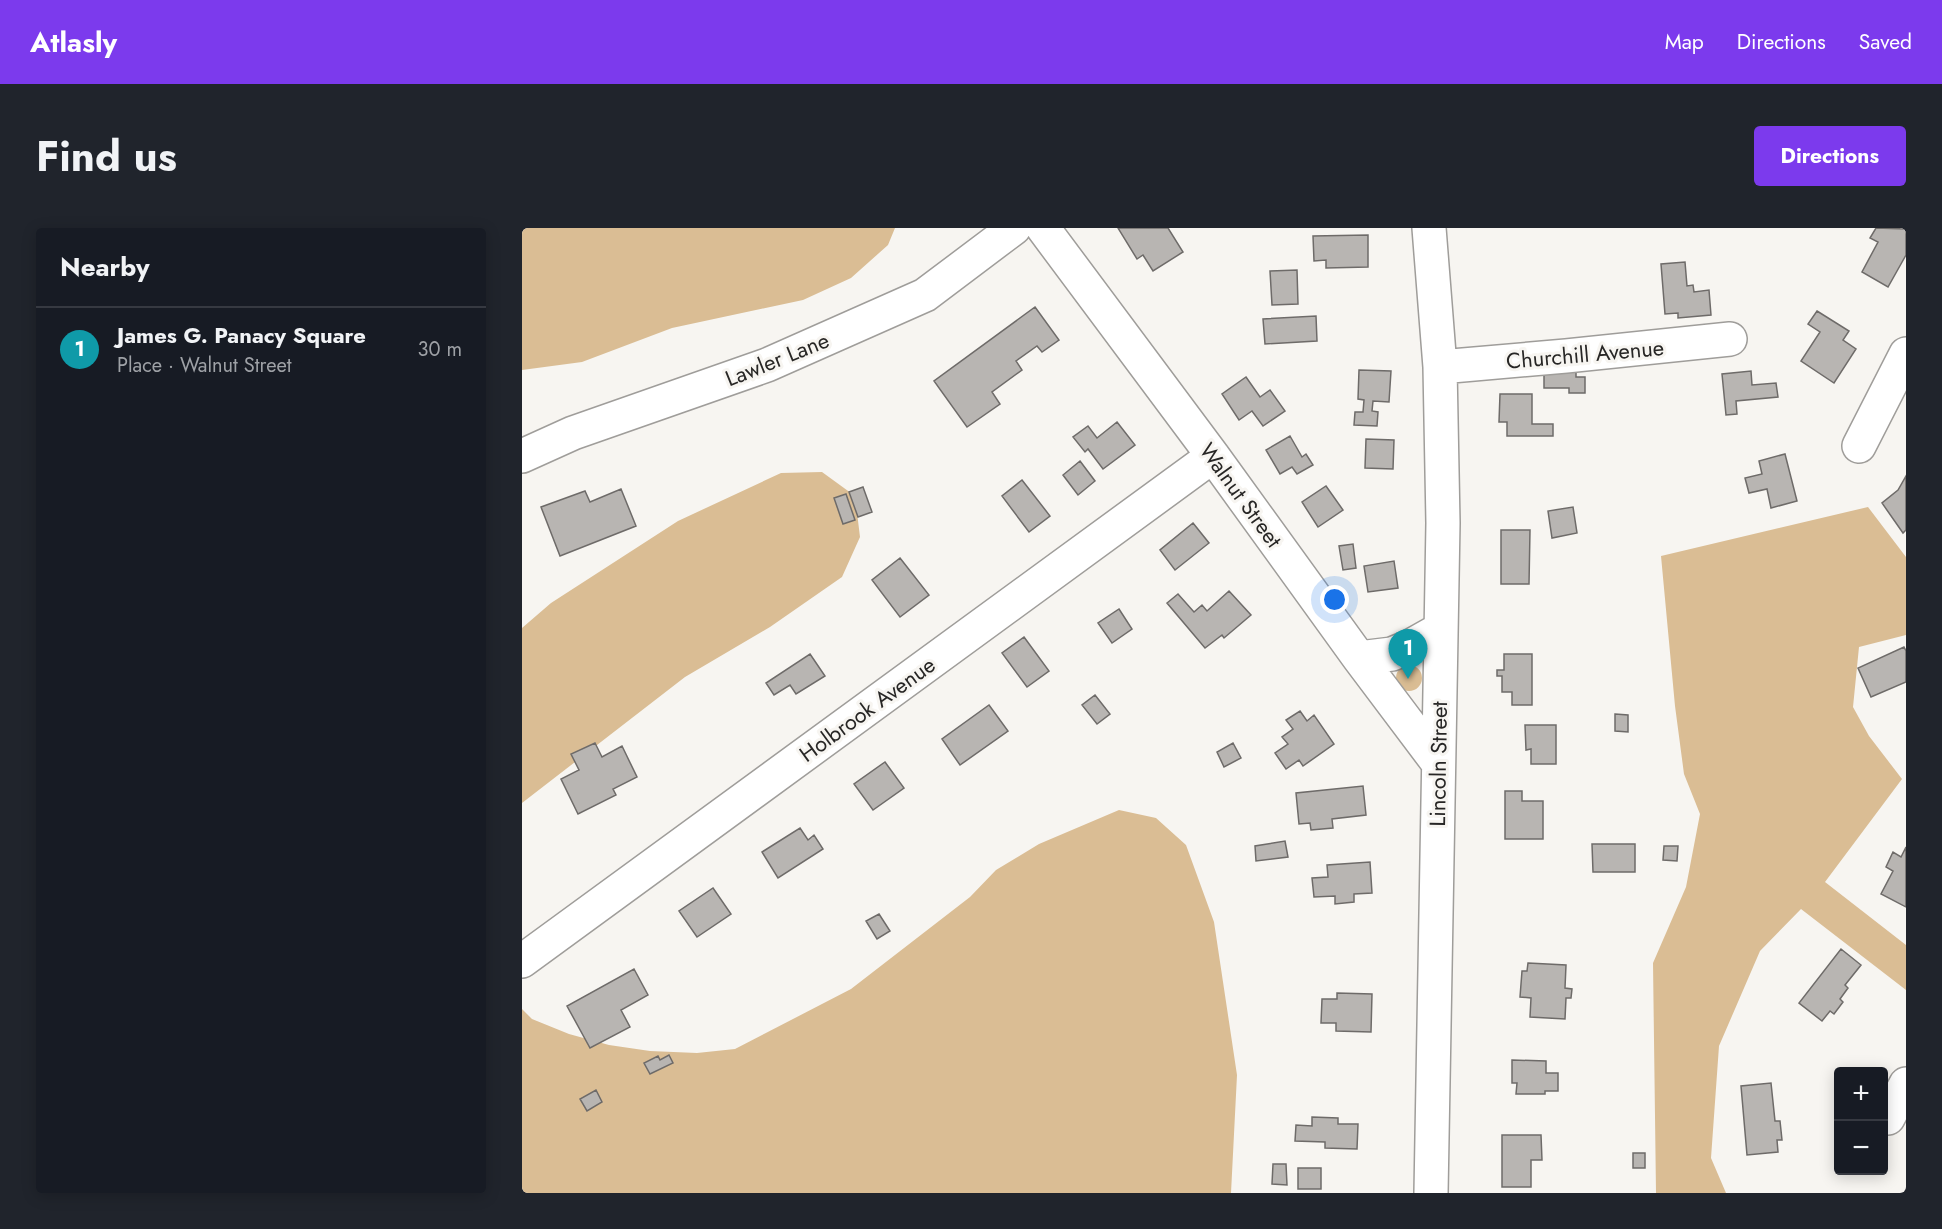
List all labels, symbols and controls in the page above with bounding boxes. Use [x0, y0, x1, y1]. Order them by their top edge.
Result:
text: Atlasly [30, 22, 117, 63]
text: Map [1665, 27, 1704, 57]
text: Directions [1737, 27, 1826, 57]
text: Saved [1859, 27, 1912, 57]
text: Find us [36, 126, 177, 187]
button: Directions [1754, 126, 1906, 186]
text: Nearby [60, 248, 149, 286]
text: James G. Panacy Square [117, 319, 366, 351]
street label: Lawler Lane [720, 324, 834, 394]
street label: Churchill Avenue [1505, 331, 1665, 377]
text: 1 [74, 335, 85, 364]
text: 30 m [417, 335, 462, 364]
text: Place · Walnut Street [117, 351, 292, 380]
street label: Walnut Street [1192, 436, 1290, 555]
your location [1320, 585, 1349, 614]
pin: 1 [1388, 630, 1428, 679]
street label: Holbrook Avenue [792, 649, 942, 769]
street label: Lincoln Street [1421, 700, 1455, 827]
map controls [1834, 1067, 1888, 1175]
button: + [1834, 1067, 1888, 1121]
button: − [1834, 1121, 1888, 1175]

